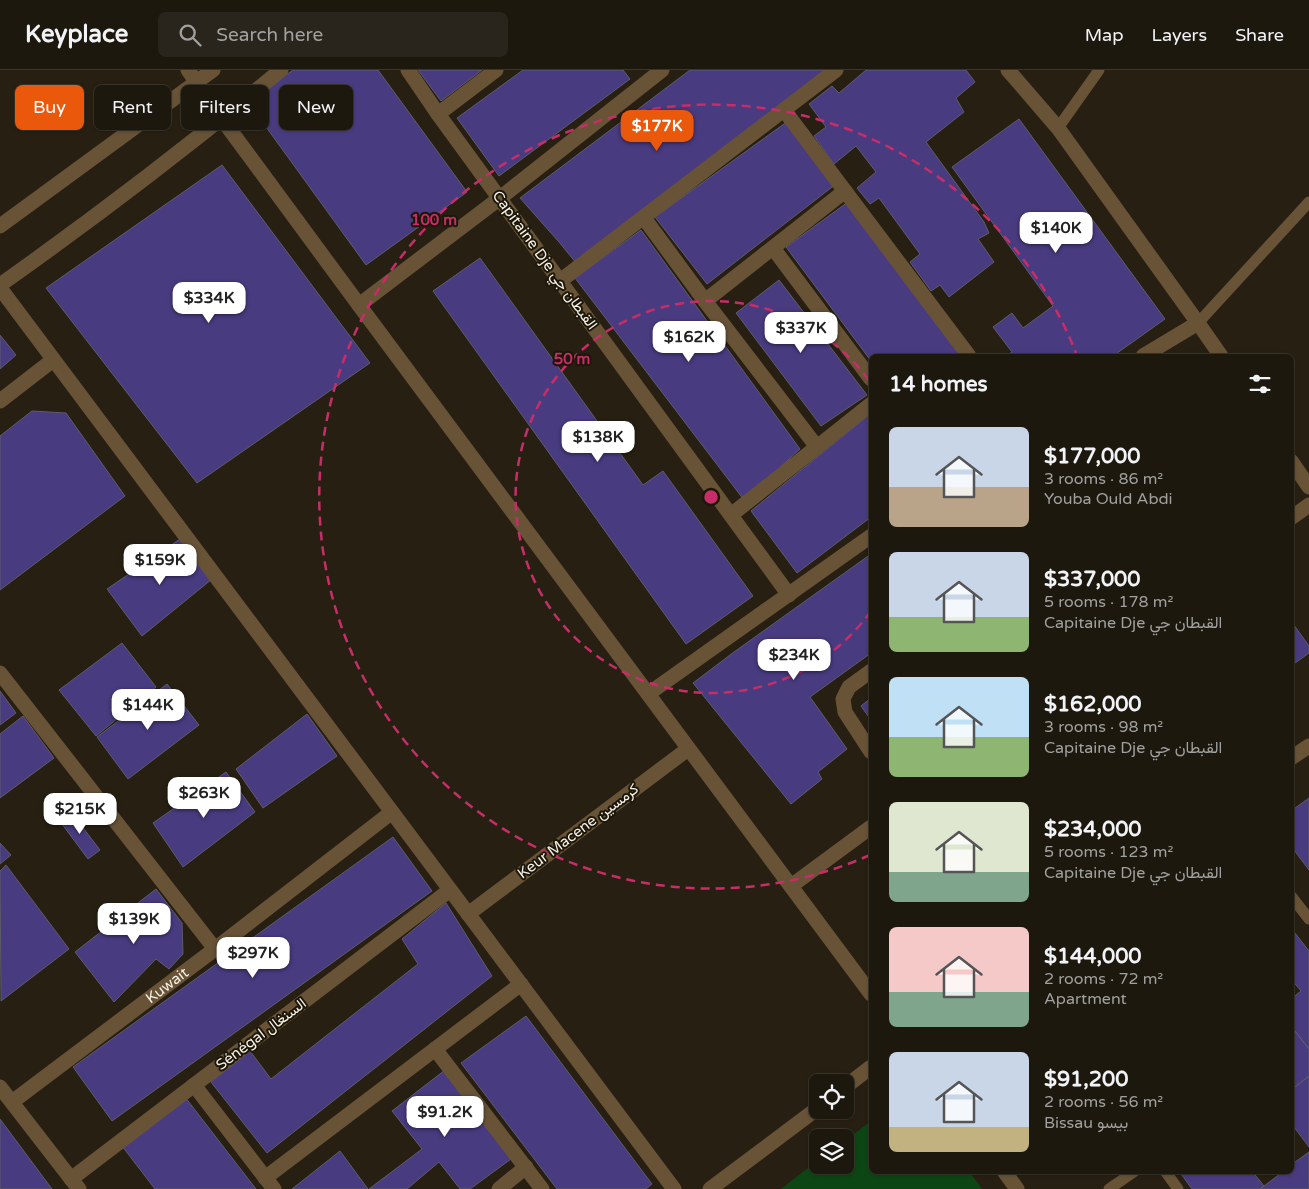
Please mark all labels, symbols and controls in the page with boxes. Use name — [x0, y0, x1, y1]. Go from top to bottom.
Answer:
search box — [158, 12, 508, 57]
text: Keyplace — [25, 20, 128, 49]
icon: search — [176, 21, 204, 49]
text: Search here — [216, 24, 323, 46]
text: Map — [1085, 24, 1124, 46]
text: Layers — [1152, 24, 1207, 46]
text: Share — [1235, 24, 1284, 46]
chip: Buy — [15, 85, 84, 130]
chip: Rent — [94, 85, 171, 130]
chip: Filters — [181, 85, 269, 130]
chip: New — [279, 85, 353, 130]
pin: $177K — [622, 109, 692, 152]
text: $177K — [632, 116, 682, 136]
street label: Capitaine Dje القبطان جي — [485, 187, 601, 335]
text: 100 m — [411, 211, 457, 229]
pin: $140K — [1021, 212, 1091, 254]
text: $140K — [1031, 218, 1081, 238]
pin: $334K — [174, 282, 244, 324]
text: $334K — [184, 288, 234, 308]
pin: $337K — [766, 312, 836, 354]
text: $337K — [776, 318, 826, 338]
pin: $162K — [654, 320, 724, 363]
text: $162K — [664, 327, 714, 347]
text: 50 m — [554, 350, 590, 368]
icon: filters — [1246, 370, 1274, 398]
text: 14 homes — [889, 372, 988, 397]
pin: $138K — [563, 420, 633, 463]
text: $138K — [573, 427, 623, 447]
text: $177,000 — [1044, 444, 1140, 469]
icon: home — [929, 447, 989, 507]
text: 3 rooms · 86 m² — [1044, 469, 1163, 489]
centre of rings — [702, 488, 720, 506]
text: Youba Ould Abdi — [1044, 489, 1173, 509]
pin: $159K — [125, 544, 195, 586]
text: $159K — [135, 550, 185, 570]
text: $337,000 — [1044, 567, 1140, 592]
icon: home — [929, 572, 989, 632]
text: 5 rooms · 178 m² — [1044, 592, 1173, 612]
text: Capitaine Dje القبطان جي — [1044, 613, 1222, 633]
pin: $234K — [759, 638, 829, 681]
text: $234K — [769, 645, 819, 665]
pin: $144K — [113, 688, 183, 731]
text: $162,000 — [1044, 692, 1142, 717]
text: $144K — [123, 695, 173, 715]
icon: home — [929, 697, 989, 757]
text: 3 rooms · 98 m² — [1044, 717, 1163, 737]
text: Capitaine Dje القبطان جي — [1044, 738, 1222, 758]
pin: $263K — [169, 776, 239, 819]
street label: Keur Macene كرمسين — [514, 779, 643, 883]
text: $263K — [179, 783, 229, 803]
pin: $215K — [45, 792, 115, 835]
text: $215K — [55, 799, 105, 819]
text: $234,000 — [1044, 817, 1142, 842]
icon: home — [929, 822, 989, 882]
text: 5 rooms · 123 m² — [1044, 842, 1173, 862]
text: Capitaine Dje القبطان جي — [1044, 863, 1222, 883]
pin: $139K — [99, 902, 169, 945]
text: $139K — [109, 909, 159, 929]
pin: $297K — [218, 936, 288, 979]
text: $297K — [228, 943, 278, 963]
text: $144,000 — [1044, 944, 1142, 969]
icon: home — [929, 947, 989, 1007]
street label: Kuwait — [142, 963, 192, 1007]
text: 2 rooms · 72 m² — [1044, 969, 1163, 989]
text: Apartment — [1044, 989, 1127, 1009]
street label: Sénégal السنغال — [212, 994, 310, 1074]
text: $91,200 — [1044, 1067, 1128, 1092]
icon: home — [929, 1072, 989, 1132]
map controls — [809, 1074, 854, 1174]
button: locate — [809, 1074, 854, 1119]
text: 2 rooms · 56 m² — [1044, 1092, 1163, 1112]
pin: $91.2K — [404, 1096, 486, 1138]
text: $91.2K — [418, 1102, 472, 1122]
text: Bissau بيسو — [1044, 1113, 1128, 1133]
button: layers — [809, 1129, 854, 1174]

